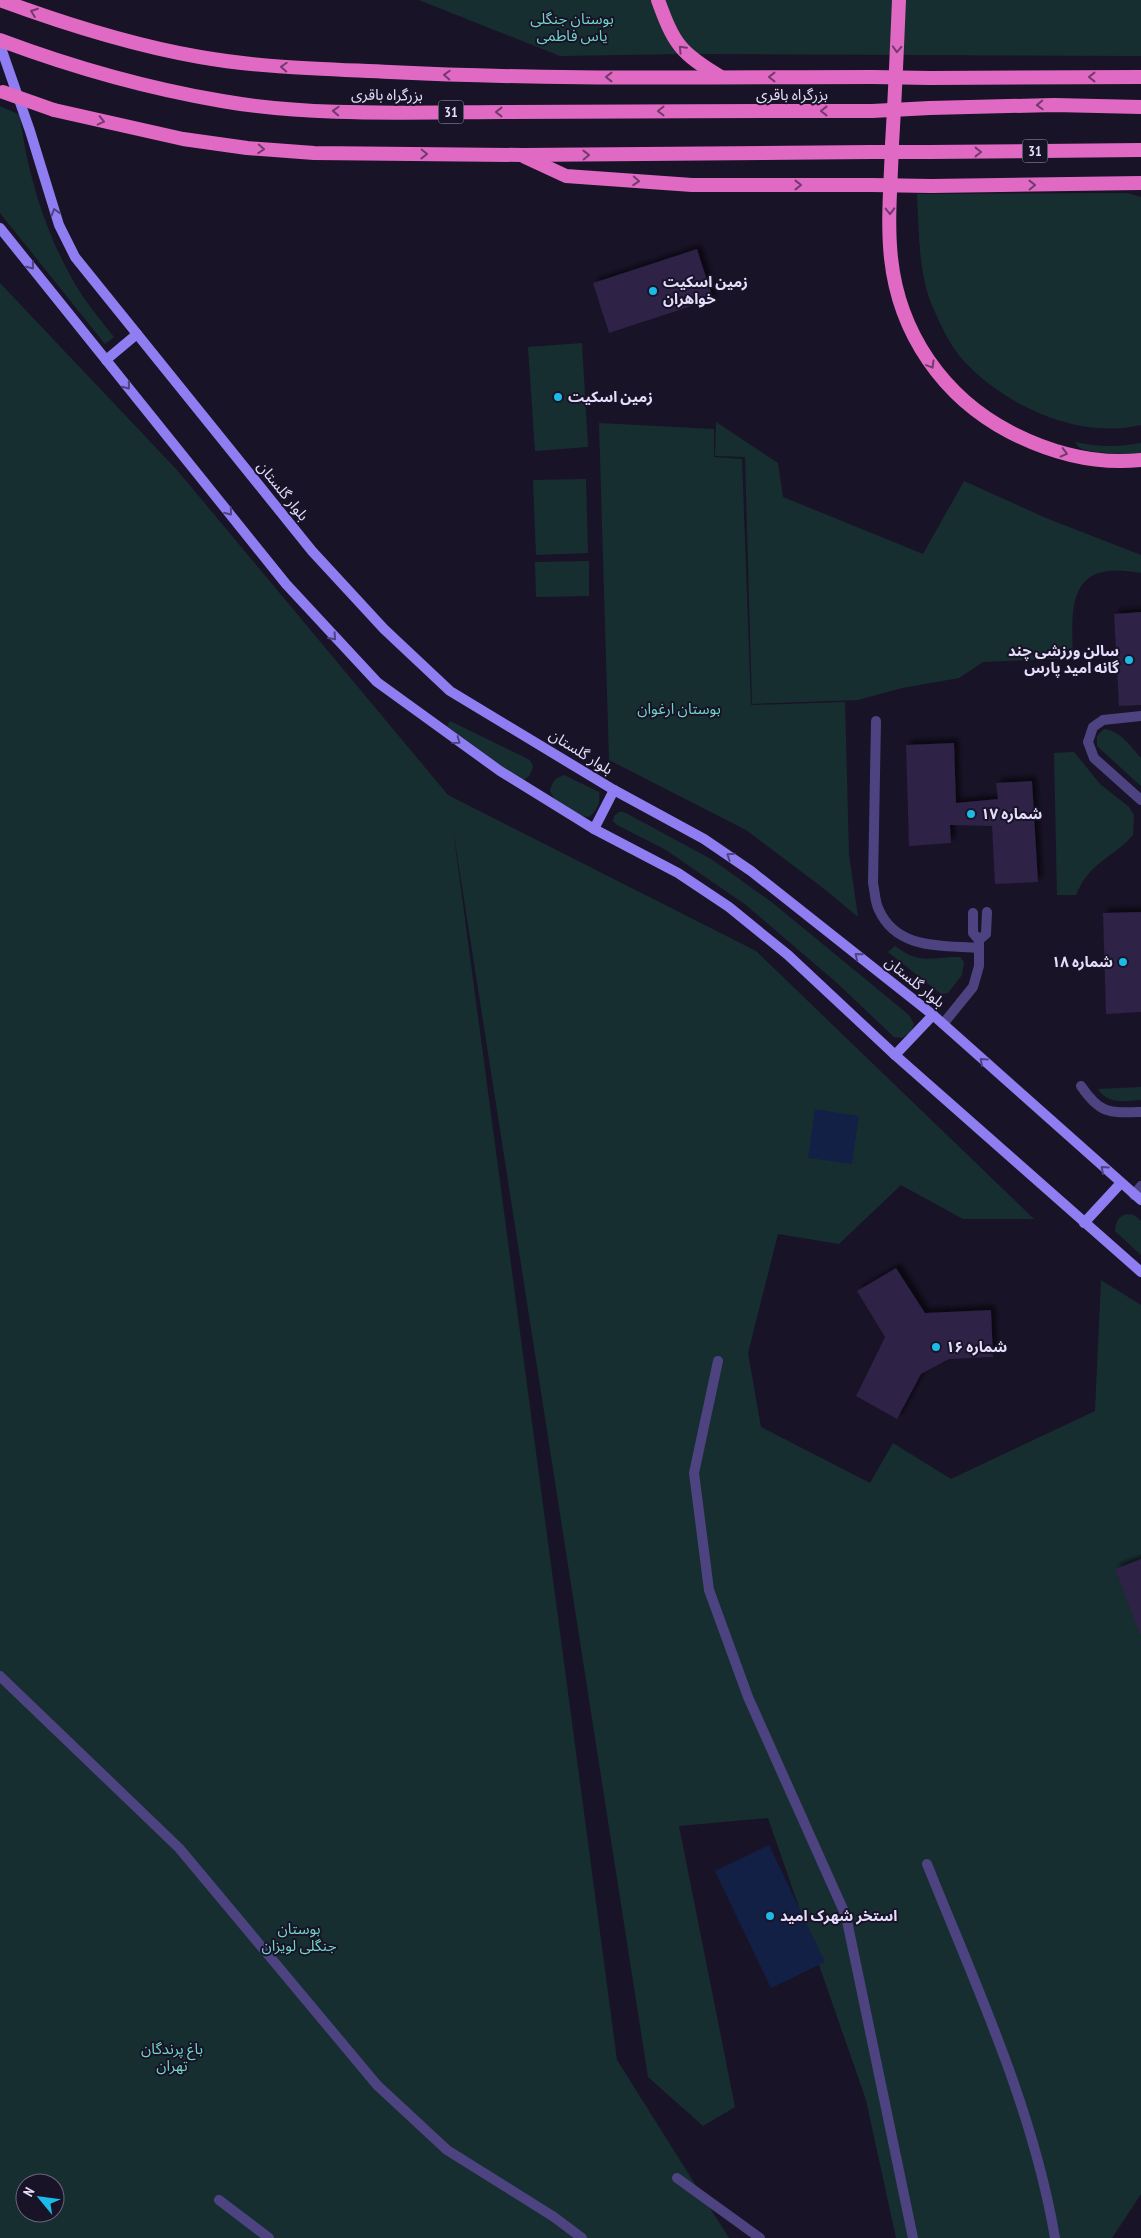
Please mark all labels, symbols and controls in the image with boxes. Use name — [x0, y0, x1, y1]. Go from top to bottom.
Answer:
one-way arrow — [31, 8, 39, 18]
park label: بوستان جنگلی یاس فاطمی — [530, 9, 614, 45]
one-way arrow — [892, 45, 902, 53]
one-way arrow — [679, 46, 688, 55]
one-way arrow — [280, 61, 288, 72]
one-way arrow — [442, 69, 450, 80]
one-way arrow — [605, 71, 613, 82]
one-way arrow — [1088, 71, 1096, 82]
one-way arrow — [767, 72, 775, 82]
street label: بزرگراه باقری — [351, 84, 423, 105]
street label: بزرگراه باقری — [756, 85, 828, 104]
road number: 31 — [438, 100, 464, 124]
one-way arrow — [1036, 100, 1044, 111]
one-way arrow — [332, 106, 340, 116]
one-way arrow — [657, 106, 664, 116]
one-way arrow — [819, 106, 827, 116]
one-way arrow — [494, 107, 502, 117]
one-way arrow — [97, 116, 105, 126]
road number: 31 — [1022, 140, 1048, 162]
one-way arrow — [258, 144, 266, 155]
one-way arrow — [974, 147, 982, 157]
one-way arrow — [420, 149, 428, 159]
one-way arrow — [582, 150, 590, 160]
one-way arrow — [632, 176, 640, 187]
one-way arrow — [795, 180, 803, 190]
one-way arrow — [1029, 180, 1037, 190]
one-way arrow — [885, 208, 895, 215]
one-way arrow — [51, 209, 61, 217]
one-way arrow — [25, 260, 33, 269]
place label: زمین اسکیت خواهران — [663, 272, 748, 308]
marker: زمین اسکیت خواهران — [647, 285, 659, 297]
one-way arrow — [924, 360, 934, 369]
one-way arrow — [122, 380, 130, 389]
place label: زمین اسکیت — [568, 387, 653, 406]
marker: زمین اسکیت — [552, 391, 564, 403]
one-way arrow — [1059, 448, 1067, 458]
street label: بلوار گلستان — [253, 457, 313, 524]
one-way arrow — [223, 507, 232, 516]
one-way arrow — [328, 631, 337, 640]
place label: سالن ورزشی چند گانه امید پارس — [1008, 641, 1119, 678]
marker: سالن ورزشی چند گانه امید پارس — [1123, 654, 1135, 666]
park label: بوستان ارغوان — [637, 699, 721, 718]
street label: بلوار گلستان — [546, 725, 617, 779]
one-way arrow — [452, 735, 461, 744]
place label: شماره ۱۷ — [981, 804, 1042, 823]
marker: شماره ۱۷ — [965, 808, 977, 820]
one-way arrow — [726, 853, 736, 862]
street label: بلوار گلستان — [882, 952, 949, 1012]
place label: شماره ۱۸ — [1052, 952, 1113, 971]
one-way arrow — [855, 953, 864, 962]
marker: شماره ۱۸ — [1117, 956, 1129, 968]
one-way arrow — [979, 1057, 988, 1066]
one-way arrow — [1100, 1166, 1109, 1175]
place label: شماره ۱۶ — [946, 1337, 1007, 1356]
marker: شماره ۱۶ — [930, 1341, 942, 1353]
place label: استخر شهرک امید — [780, 1906, 897, 1925]
marker: استخر شهرک امید — [764, 1910, 776, 1922]
park label: بوستان جنگلی لویزان — [261, 1919, 337, 1955]
park label: باغ پرندگان تهران — [141, 2039, 203, 2075]
north arrow — [15, 2173, 65, 2223]
text: N — [19, 2184, 38, 2199]

